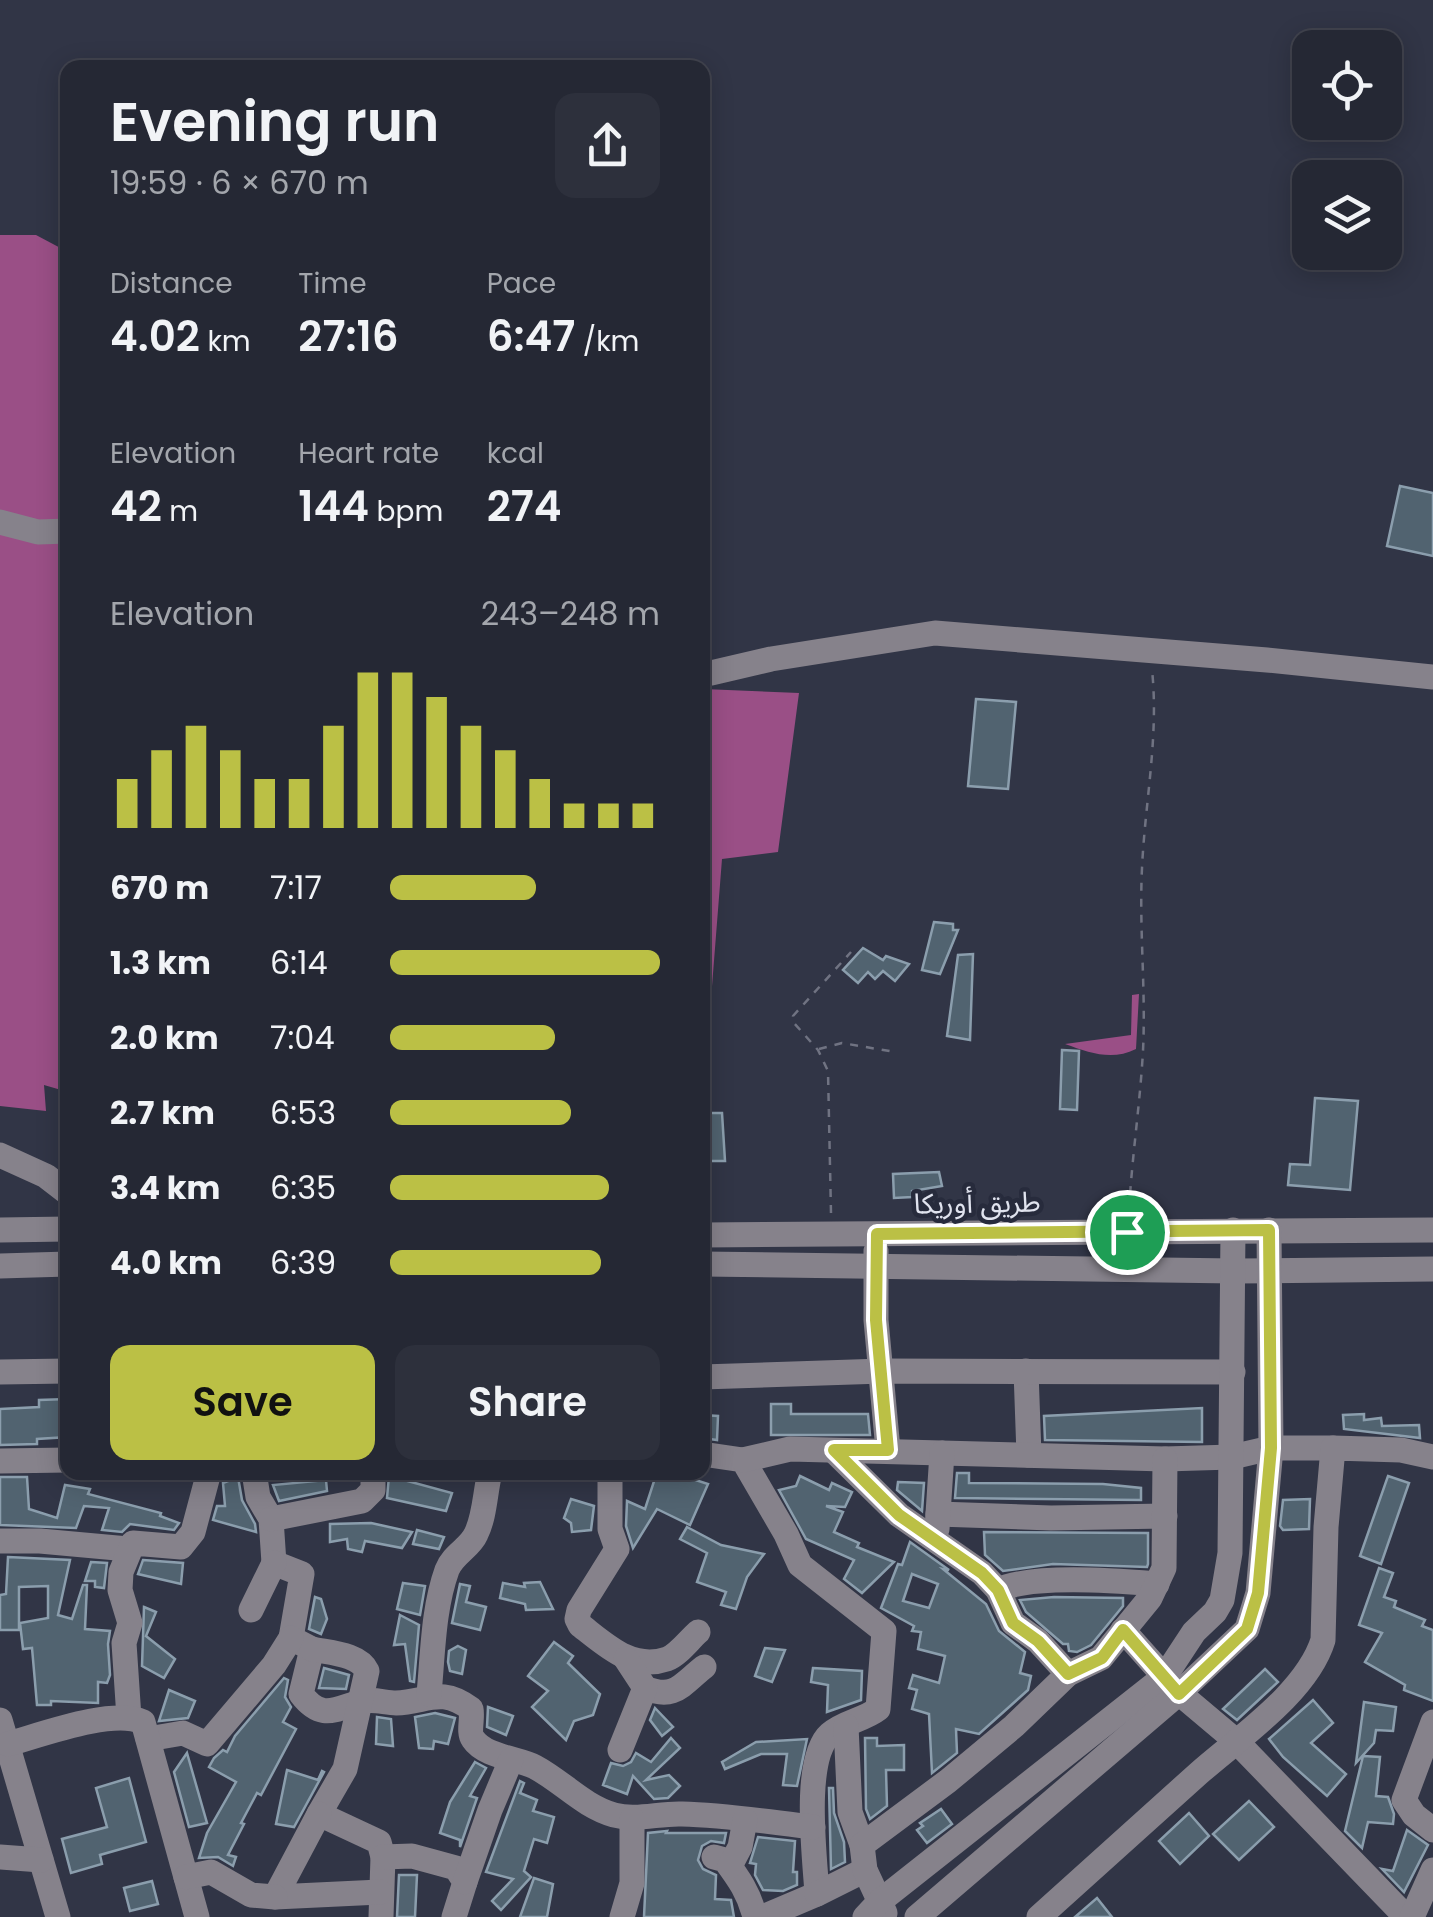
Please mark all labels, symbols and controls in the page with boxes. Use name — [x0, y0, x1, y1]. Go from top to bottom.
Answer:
map controls — [1292, 30, 1402, 270]
button: locate — [1292, 30, 1402, 140]
text: Evening run — [110, 83, 439, 160]
button: share — [555, 93, 660, 198]
text: 19:59 · 6 × 670 m — [110, 160, 369, 205]
button: layers — [1292, 160, 1402, 270]
text: Distance — [110, 264, 233, 303]
text: Time — [298, 264, 367, 303]
text: Pace — [487, 264, 556, 303]
text: 4.02 — [110, 307, 200, 366]
text: 27:16 — [298, 307, 399, 366]
text: 6:47 — [487, 307, 575, 366]
text: km — [200, 322, 251, 361]
text: /km — [575, 322, 639, 361]
text: Elevation — [110, 434, 236, 473]
text: Heart rate — [298, 434, 439, 473]
text: kcal — [487, 434, 544, 473]
text: 42 — [110, 477, 162, 536]
text: 144 — [298, 477, 369, 536]
text: 274 — [487, 477, 562, 536]
text: m — [162, 492, 198, 531]
text: bpm — [369, 492, 443, 531]
text: Elevation — [110, 591, 254, 636]
text: 243–248 m — [481, 591, 660, 636]
text: 670 m — [110, 865, 209, 910]
text: 7:17 — [270, 865, 322, 910]
text: 1.3 km — [110, 940, 211, 985]
text: 6:14 — [270, 940, 328, 985]
text: 2.0 km — [110, 1015, 219, 1060]
text: 7:04 — [270, 1015, 335, 1060]
text: 2.7 km — [110, 1090, 215, 1135]
text: 6:53 — [270, 1090, 336, 1135]
text: 3.4 km — [110, 1165, 221, 1210]
text: 6:35 — [270, 1165, 336, 1210]
street label: طريق أوريكا — [913, 1182, 1041, 1224]
pin — [1085, 1190, 1170, 1275]
icon: arrive — [1100, 1205, 1155, 1260]
text: 4.0 km — [110, 1240, 222, 1285]
text: 6:39 — [270, 1240, 336, 1285]
button: Save — [110, 1345, 375, 1460]
button: Share — [395, 1345, 660, 1460]

